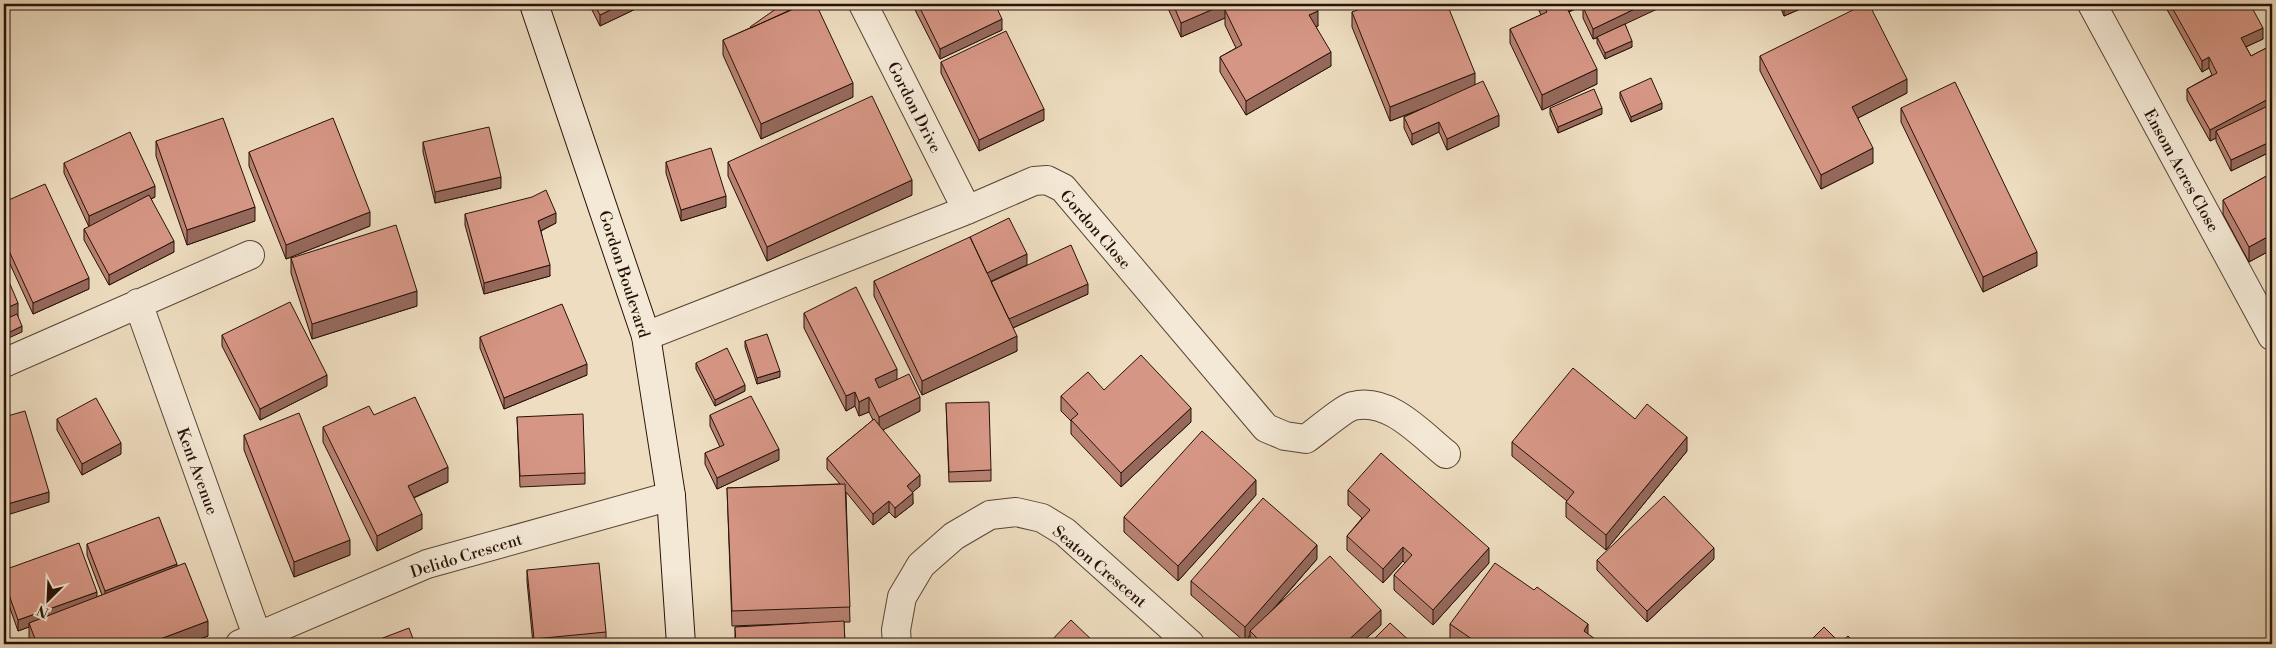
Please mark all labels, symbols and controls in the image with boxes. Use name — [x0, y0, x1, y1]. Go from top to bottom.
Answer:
street label: Gordon Drive — [883, 59, 946, 156]
street label: Ensom Acres Close — [2139, 106, 2223, 235]
street label: Gordon Close — [1055, 186, 1135, 273]
street label: Gordon Boulevard — [594, 208, 654, 340]
street label: Kent Avenue — [172, 425, 222, 517]
street label: Seaton Crescent — [1048, 522, 1151, 612]
street label: Delido Crescent — [408, 529, 525, 582]
north arrow — [22, 576, 72, 626]
text: N — [34, 600, 52, 621]

